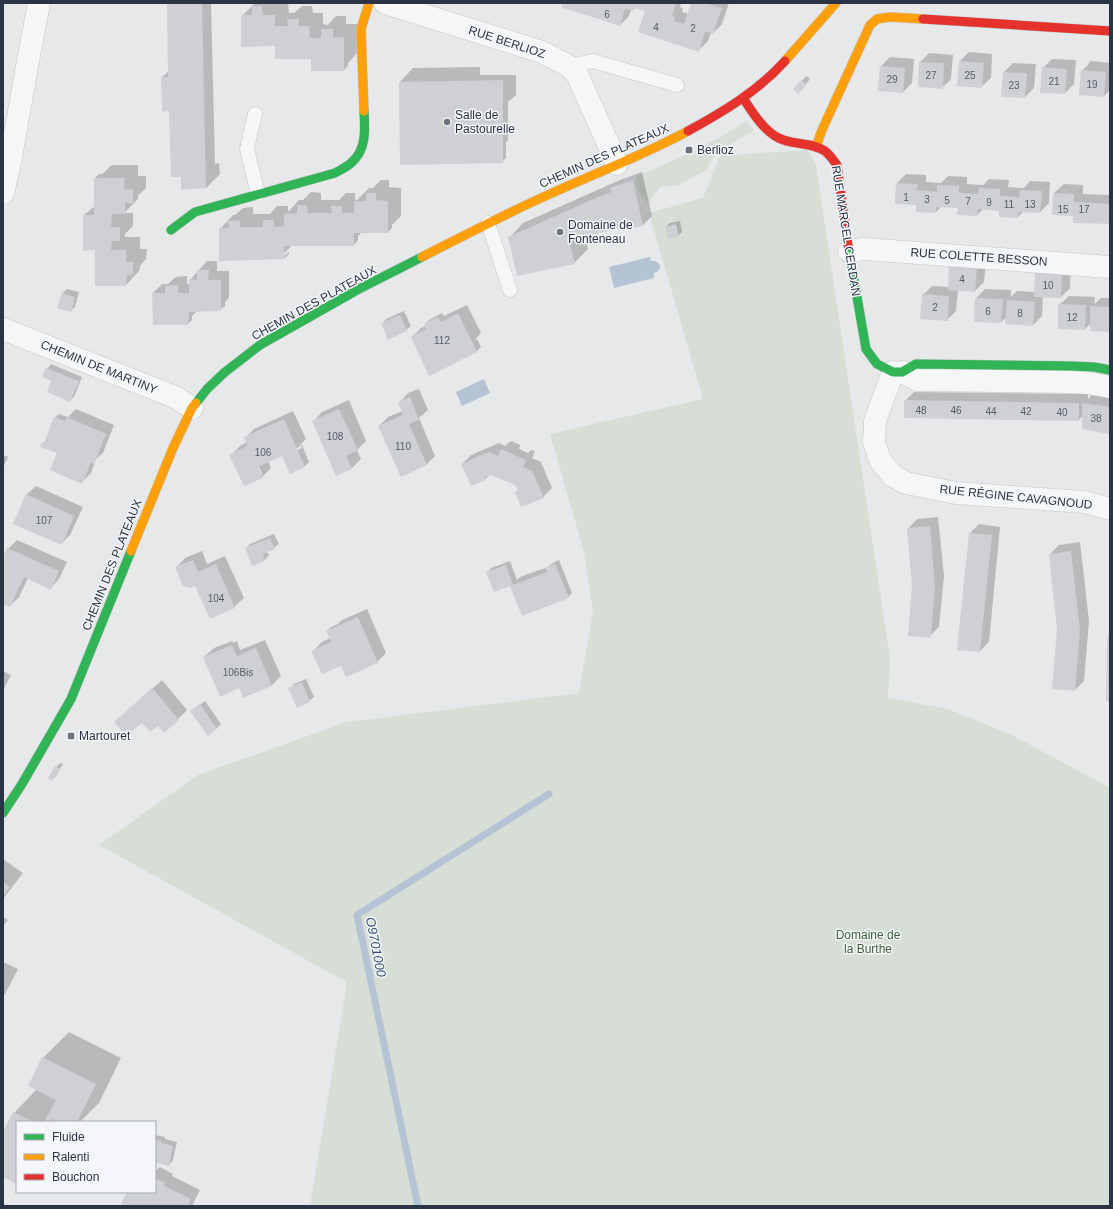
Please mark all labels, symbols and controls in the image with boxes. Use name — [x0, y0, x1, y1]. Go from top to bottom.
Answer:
house number: 6 — [604, 9, 610, 20]
house number: 4 — [653, 22, 659, 33]
street label: RUE BERLIOZ — [467, 23, 547, 61]
house number: 2 — [690, 23, 696, 34]
house number: 27 — [925, 70, 937, 81]
house number: 25 — [964, 70, 976, 81]
house number: 29 — [886, 74, 898, 85]
house number: 21 — [1048, 76, 1060, 87]
house number: 19 — [1086, 79, 1098, 90]
house number: 23 — [1008, 80, 1020, 91]
place label: Salle de Pastourelle — [455, 108, 515, 136]
marker: Salle de Pastourelle — [442, 117, 452, 127]
street label: CHEMIN DES PLATEAUX — [537, 121, 671, 191]
place label: Berlioz — [697, 143, 734, 157]
marker: Berlioz — [684, 145, 694, 155]
street label: RUE MARCEL CERDAN — [829, 165, 863, 297]
house number: 1 — [903, 192, 909, 203]
house number: 3 — [924, 194, 930, 205]
house number: 5 — [944, 195, 950, 206]
house number: 7 — [965, 196, 971, 207]
house number: 9 — [986, 197, 992, 208]
house number: 11 — [1004, 199, 1015, 210]
house number: 13 — [1024, 199, 1036, 210]
house number: 15 — [1057, 204, 1069, 215]
house number: 17 — [1078, 204, 1090, 215]
place label: Domaine de Fonteneau — [568, 218, 633, 246]
marker: Domaine de Fonteneau — [555, 227, 565, 237]
street label: RUE COLETTE BESSON — [910, 245, 1048, 269]
street label: CHEMIN DES PLATEAUX — [249, 263, 379, 343]
house number: 4 — [959, 274, 965, 285]
house number: 10 — [1042, 280, 1054, 291]
house number: 2 — [932, 302, 938, 313]
house number: 6 — [985, 306, 991, 317]
house number: 8 — [1017, 308, 1023, 319]
house number: 12 — [1066, 312, 1078, 323]
house number: 112 — [434, 335, 450, 346]
street label: CHEMIN DE MARTINY — [39, 337, 159, 397]
house number: 48 — [915, 405, 927, 416]
house number: 46 — [950, 405, 962, 416]
house number: 44 — [985, 406, 997, 417]
house number: 42 — [1020, 406, 1032, 417]
house number: 40 — [1056, 407, 1068, 418]
house number: 38 — [1090, 413, 1102, 424]
house number: 108 — [327, 431, 344, 442]
house number: 110 — [395, 441, 411, 452]
house number: 106 — [255, 447, 272, 458]
street label: RUE RÉGINE CAVAGNOUD — [939, 481, 1094, 512]
street label: CHEMIN DES PLATEAUX — [79, 497, 145, 633]
house number: 107 — [36, 515, 53, 526]
house number: 104 — [208, 593, 225, 604]
house number: 106Bis — [223, 667, 253, 678]
place label: Martouret — [79, 729, 131, 743]
marker: Martouret — [66, 731, 76, 741]
water label: O9701000 — [363, 916, 389, 979]
park label: Domaine de la Burthe — [836, 928, 901, 956]
legend — [16, 1121, 156, 1193]
text: Fluide — [52, 1130, 85, 1144]
text: Ralenti — [52, 1150, 89, 1164]
text: Bouchon — [52, 1170, 99, 1184]

